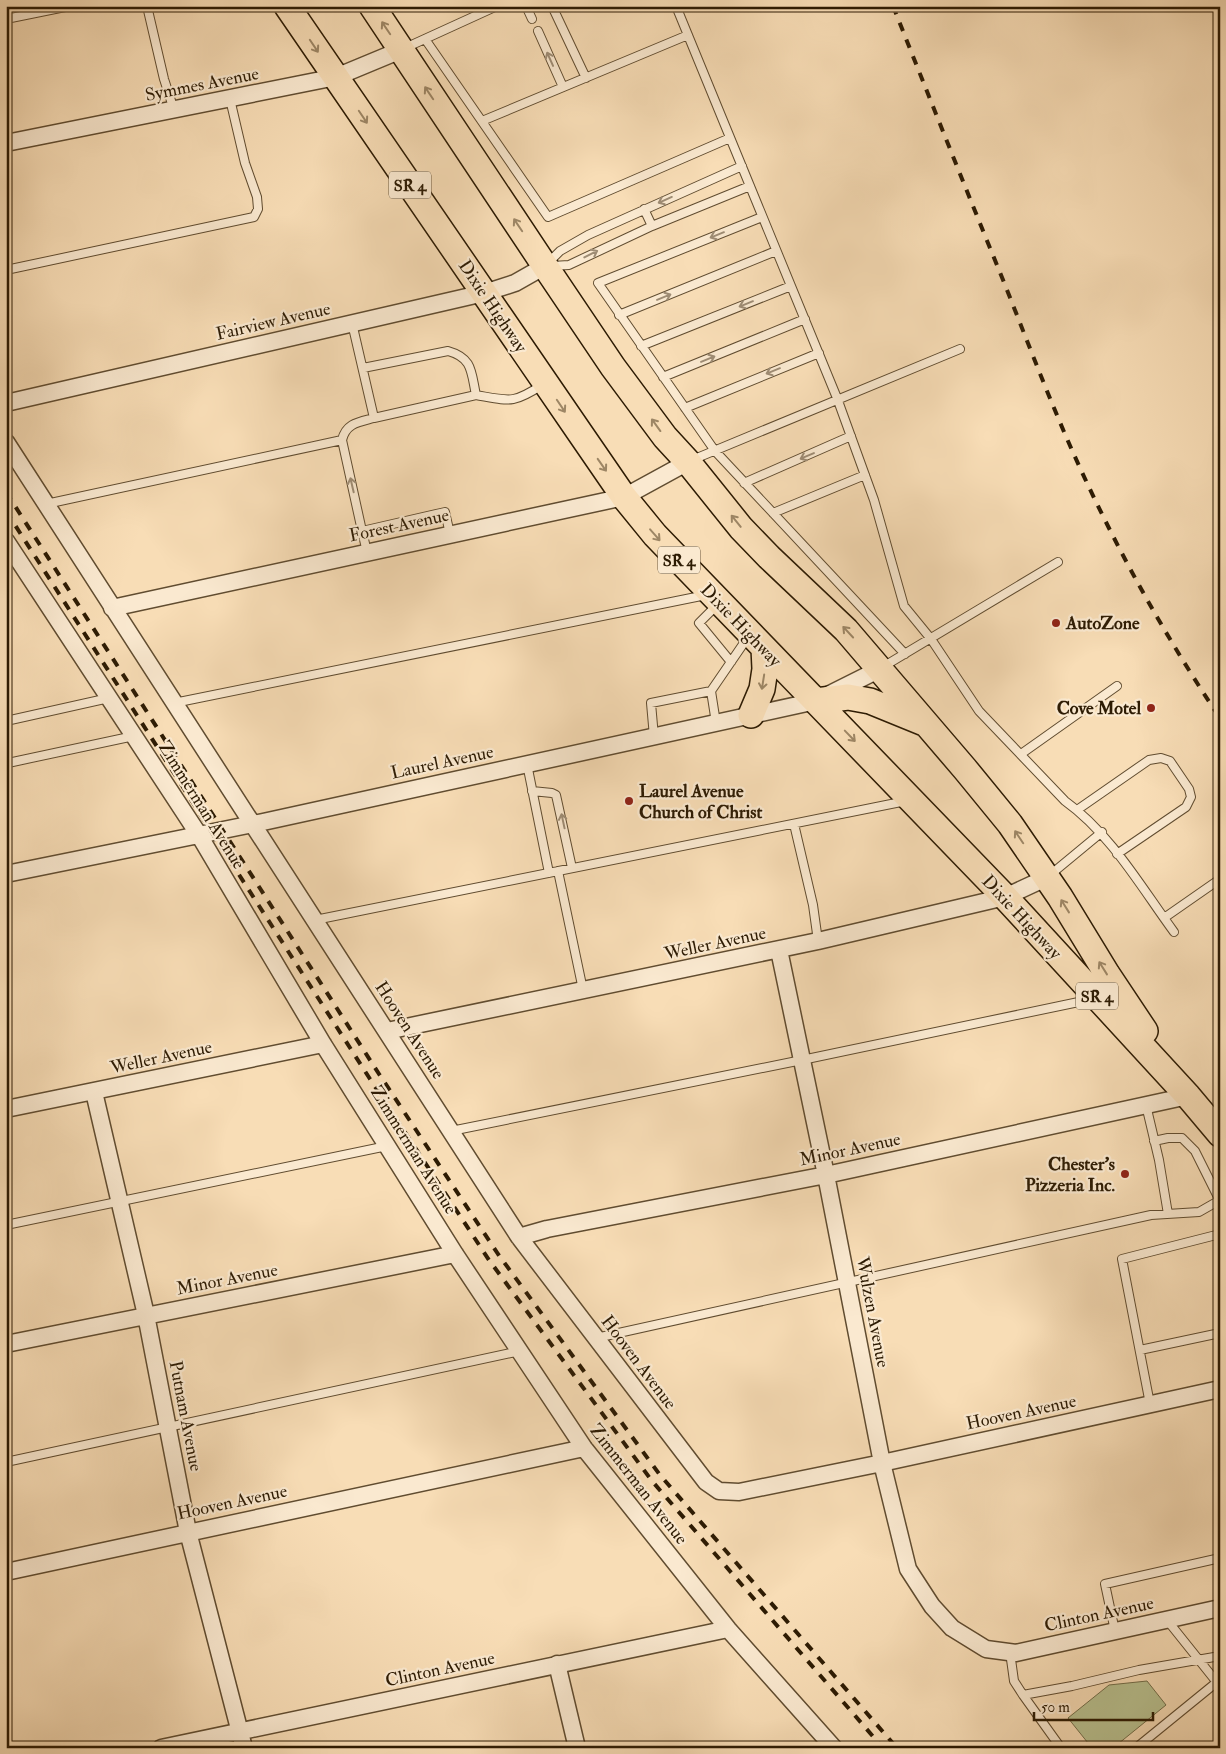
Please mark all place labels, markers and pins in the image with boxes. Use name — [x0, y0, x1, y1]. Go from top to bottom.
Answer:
place label: AutoZone — [1065, 612, 1140, 635]
marker: AutoZone — [1050, 617, 1062, 629]
place label: Cove Motel — [1057, 697, 1141, 720]
marker: Cove Motel — [1145, 702, 1157, 714]
place label: Laurel Avenue Church of Christ — [639, 780, 763, 824]
marker: Laurel Avenue Church of Christ — [623, 795, 635, 807]
place label: Chester's Pizzeria Inc. — [1025, 1153, 1116, 1197]
marker: Chester's Pizzeria Inc. — [1119, 1168, 1131, 1180]

